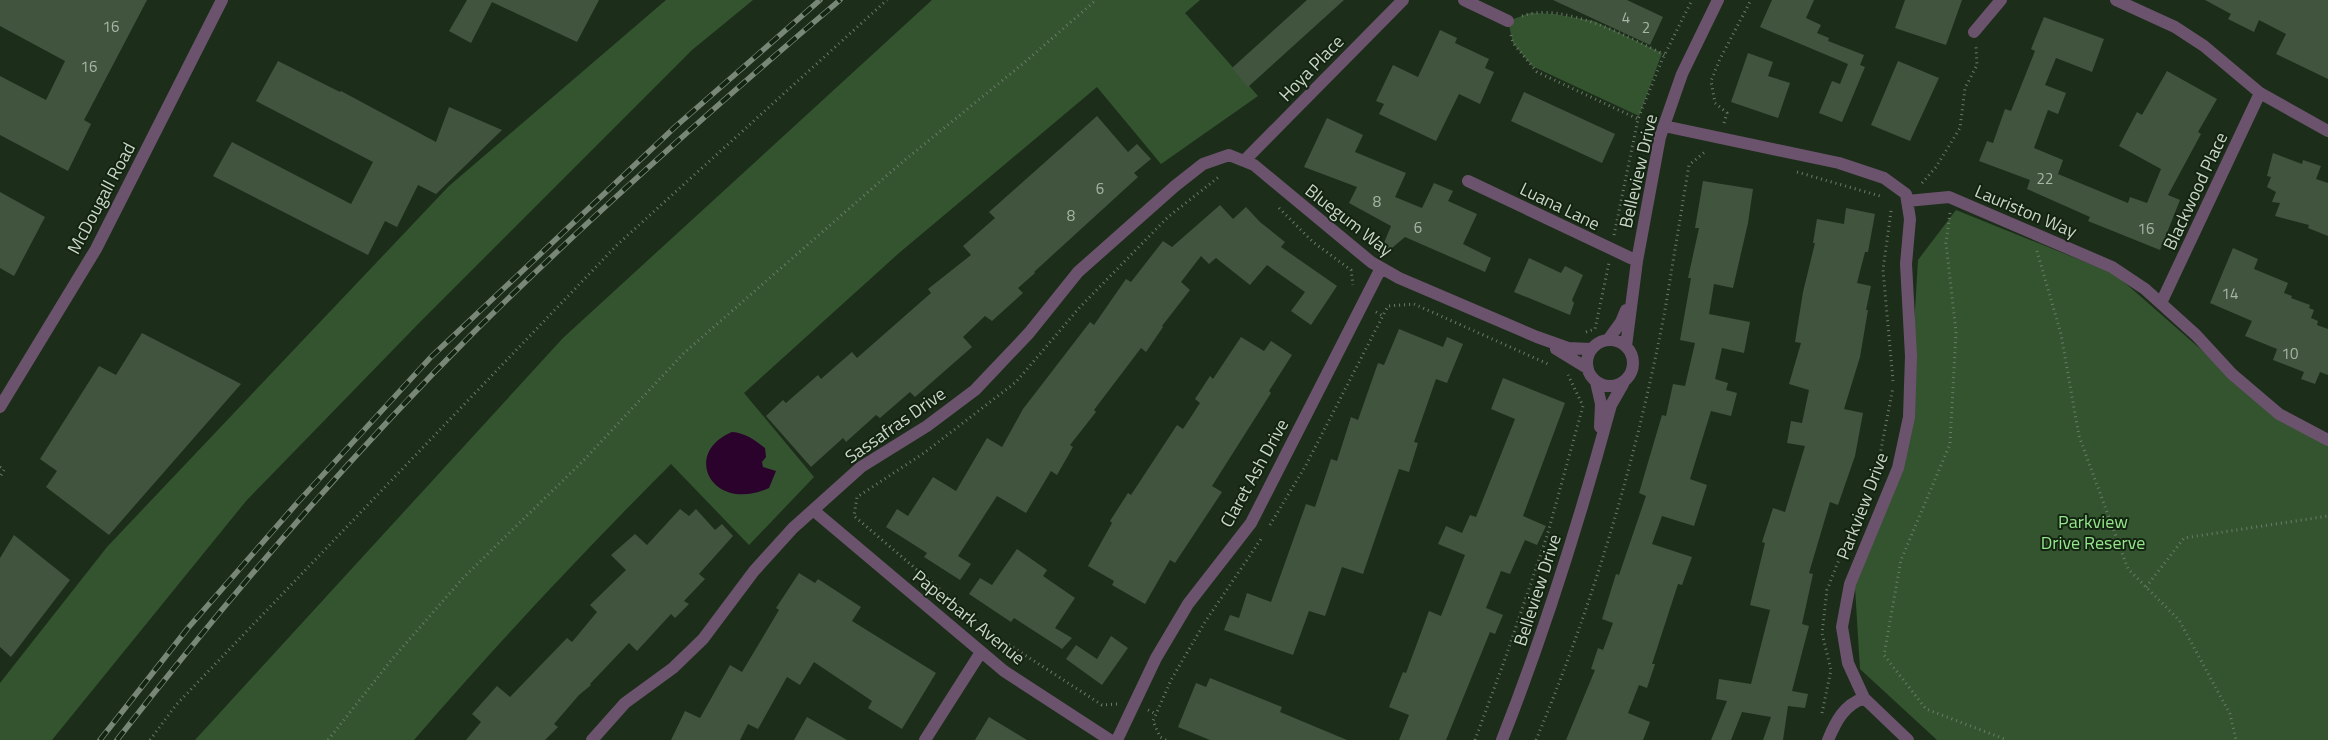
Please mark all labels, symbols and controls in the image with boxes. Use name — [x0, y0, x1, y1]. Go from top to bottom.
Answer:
house number: 4 — [1622, 6, 1630, 29]
house number: 16 — [103, 15, 119, 38]
house number: 2 — [1642, 16, 1650, 39]
street label: Hoya Place — [1272, 29, 1350, 107]
house number: 16 — [81, 55, 97, 78]
street label: Belleview Drive — [1612, 111, 1664, 231]
street label: Blackwood Place — [2156, 128, 2234, 254]
street label: McDougall Road — [60, 137, 142, 259]
house number: 22 — [2037, 167, 2053, 190]
street label: Luana Lane — [1515, 175, 1605, 237]
house number: 6 — [1096, 177, 1104, 200]
street label: Bluegum Way — [1299, 177, 1399, 263]
street label: Lauriston Way — [1971, 177, 2081, 245]
house number: 8 — [1373, 190, 1381, 213]
house number: 8 — [1067, 204, 1075, 227]
house number: 6 — [1414, 216, 1422, 239]
house number: 16 — [2138, 217, 2154, 240]
house number: 14 — [2222, 282, 2238, 305]
house number: 10 — [2282, 342, 2298, 365]
street label: Sassafras Drive — [839, 380, 951, 470]
street label: Claret Ash Drive — [1213, 414, 1295, 532]
street label: Parkview Drive — [1829, 448, 1895, 564]
park label: Parkview Drive Reserve — [2041, 508, 2145, 556]
street label: Belleview Drive — [1506, 531, 1568, 649]
street label: Paperbark Avenue — [907, 563, 1031, 671]

